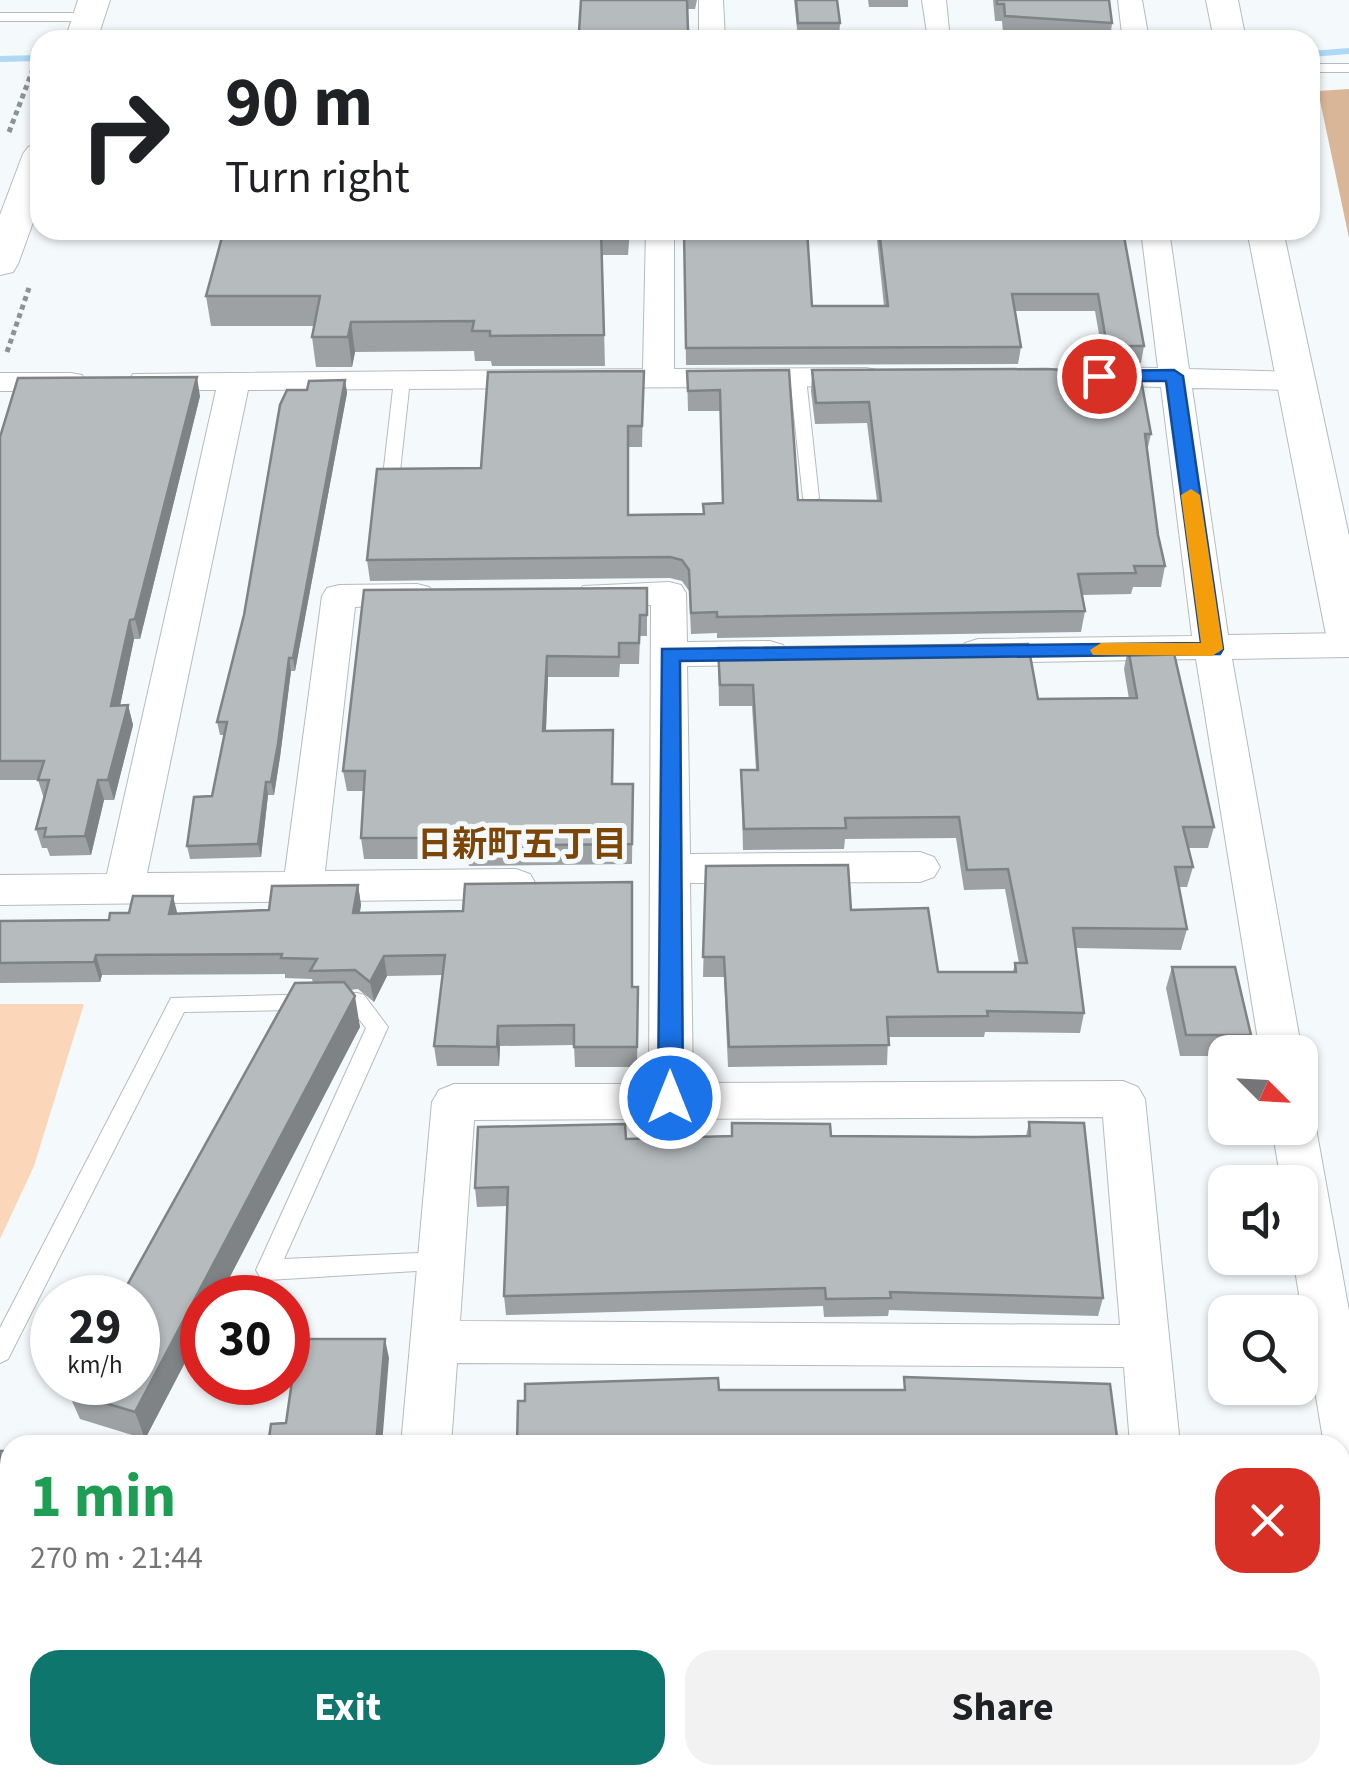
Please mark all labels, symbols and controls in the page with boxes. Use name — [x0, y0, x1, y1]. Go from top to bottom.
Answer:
text: 90 m — [225, 53, 373, 153]
icon: right — [60, 70, 190, 200]
text: Turn right — [225, 146, 410, 210]
pin — [1057, 334, 1142, 419]
icon: arrive — [1072, 349, 1127, 404]
district label: 日新町五丁目 — [417, 820, 627, 870]
north arrow — [1208, 1035, 1318, 1145]
map controls — [1208, 1035, 1318, 1405]
position arrow — [618, 1046, 722, 1150]
button: sound — [1208, 1165, 1318, 1275]
speed limit sign: 30 — [180, 1275, 310, 1405]
text: 29 — [69, 1292, 121, 1363]
button: search — [1208, 1295, 1318, 1405]
text: km/h — [67, 1347, 123, 1383]
text: 1 min — [30, 1455, 176, 1540]
button: close — [1215, 1468, 1320, 1573]
text: 270 m · 21:44 — [30, 1535, 203, 1581]
button: Exit — [30, 1650, 665, 1765]
button: Share — [685, 1650, 1320, 1765]

